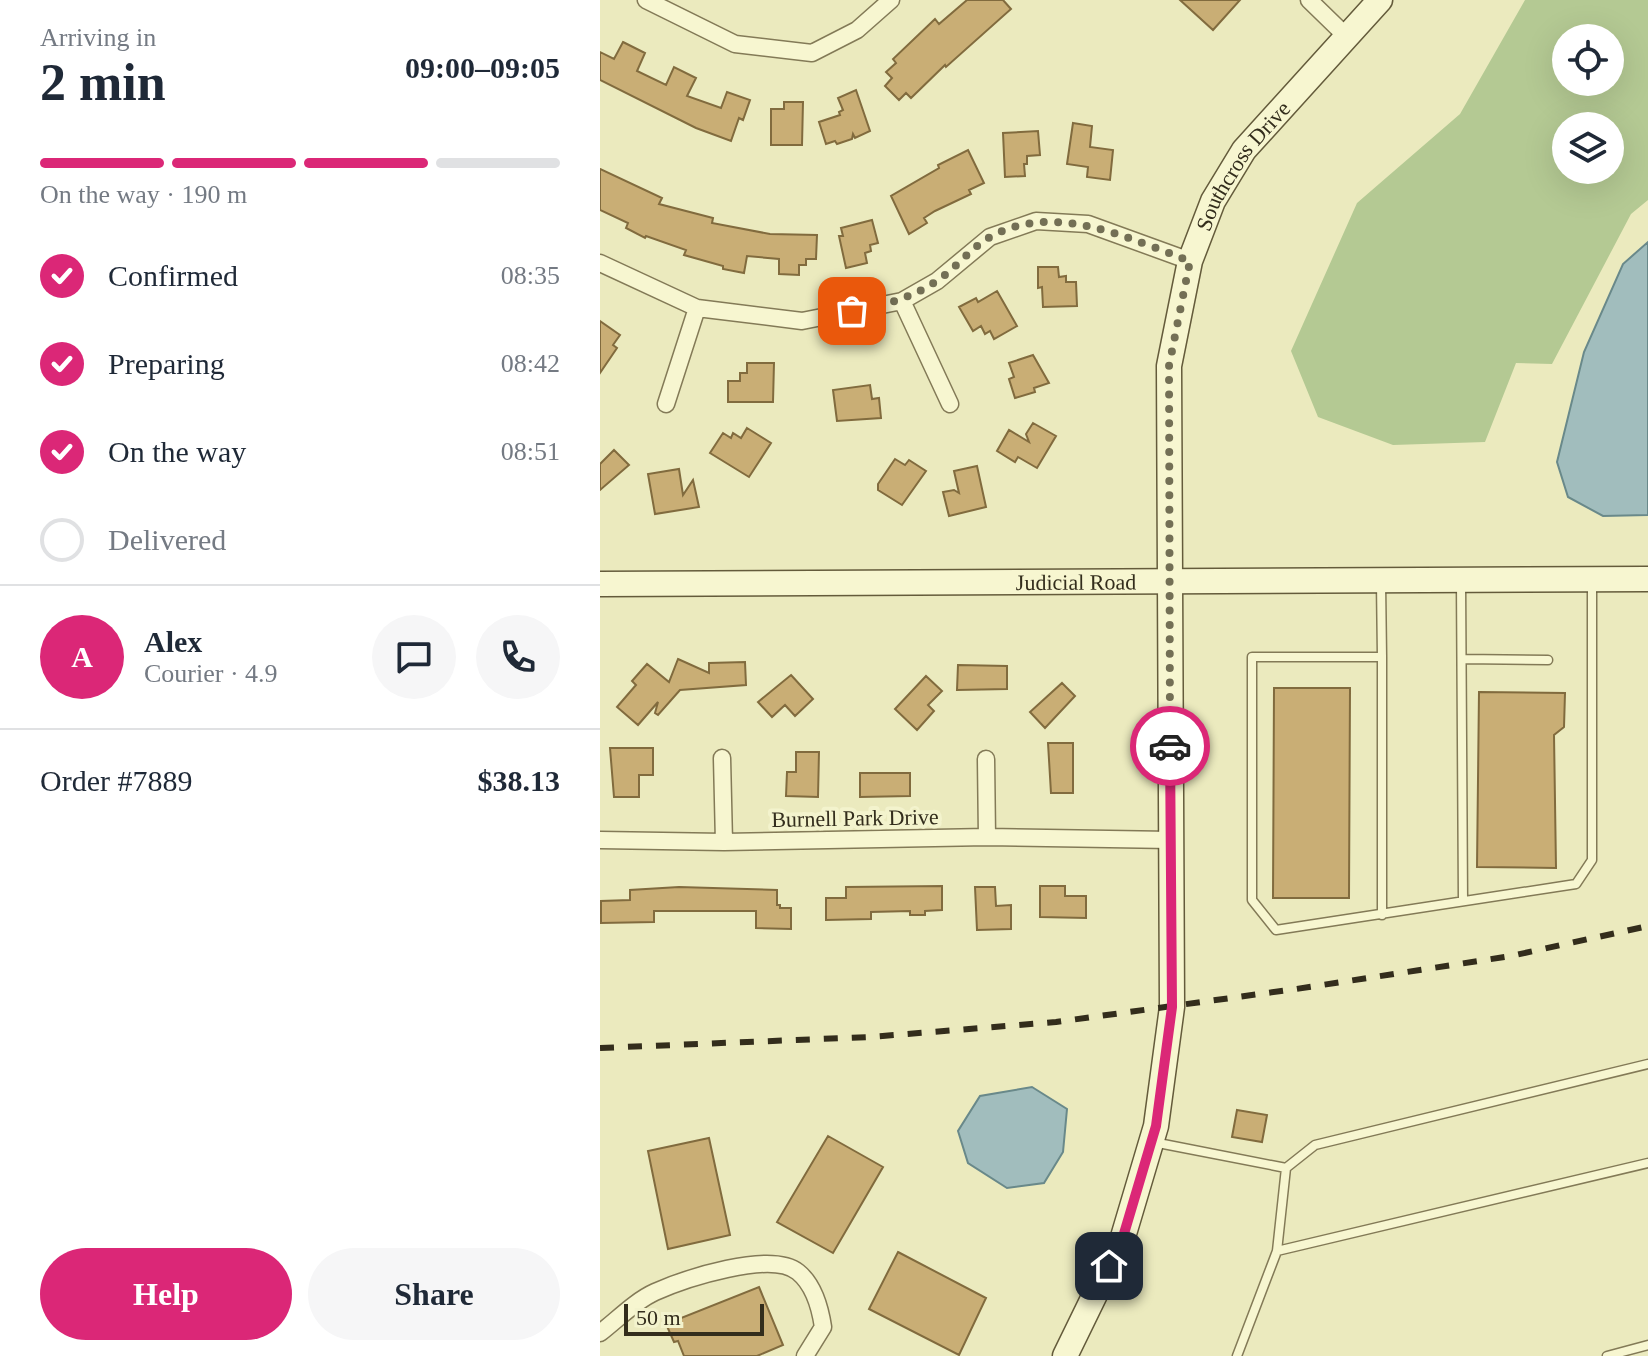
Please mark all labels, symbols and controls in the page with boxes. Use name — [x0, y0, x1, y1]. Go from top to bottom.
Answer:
text: Arriving in — [40, 23, 156, 52]
map controls — [1552, 24, 1624, 184]
button: locate — [1552, 24, 1624, 96]
text: 09:00–09:05 — [405, 51, 560, 84]
text: 2 min — [40, 54, 166, 111]
street label: Southcross Drive — [1190, 96, 1295, 234]
button: layers — [1552, 112, 1624, 184]
text: On the way · 190 m — [40, 180, 247, 209]
icon: check — [40, 254, 84, 298]
text: Confirmed — [108, 259, 238, 292]
text: 08:35 — [501, 261, 560, 290]
pin — [818, 277, 886, 345]
icon: bag — [830, 289, 874, 333]
icon: check — [40, 342, 84, 386]
text: Preparing — [108, 347, 225, 380]
text: 08:42 — [501, 349, 560, 378]
icon: check — [40, 430, 84, 474]
text: On the way — [108, 435, 246, 468]
text: 08:51 — [501, 437, 560, 466]
text: Delivered — [108, 523, 226, 556]
street label: Judicial Road — [1016, 569, 1136, 595]
button: chat — [372, 615, 456, 699]
button: phone — [476, 615, 560, 699]
text: Alex — [144, 625, 202, 658]
text: A — [71, 640, 93, 673]
text: Courier · 4.9 — [144, 659, 278, 688]
courier — [1130, 706, 1210, 786]
icon: car — [1148, 724, 1192, 768]
text: Order #7889 — [40, 764, 192, 797]
text: $38.13 — [478, 764, 560, 797]
street label: Burnell Park Drive — [771, 804, 939, 832]
pin — [1075, 1232, 1143, 1300]
icon: home — [1087, 1244, 1131, 1288]
button: Help — [40, 1248, 292, 1340]
button: Share — [308, 1248, 560, 1340]
scale bar — [624, 1300, 764, 1336]
text: 50 m — [636, 1305, 681, 1330]

